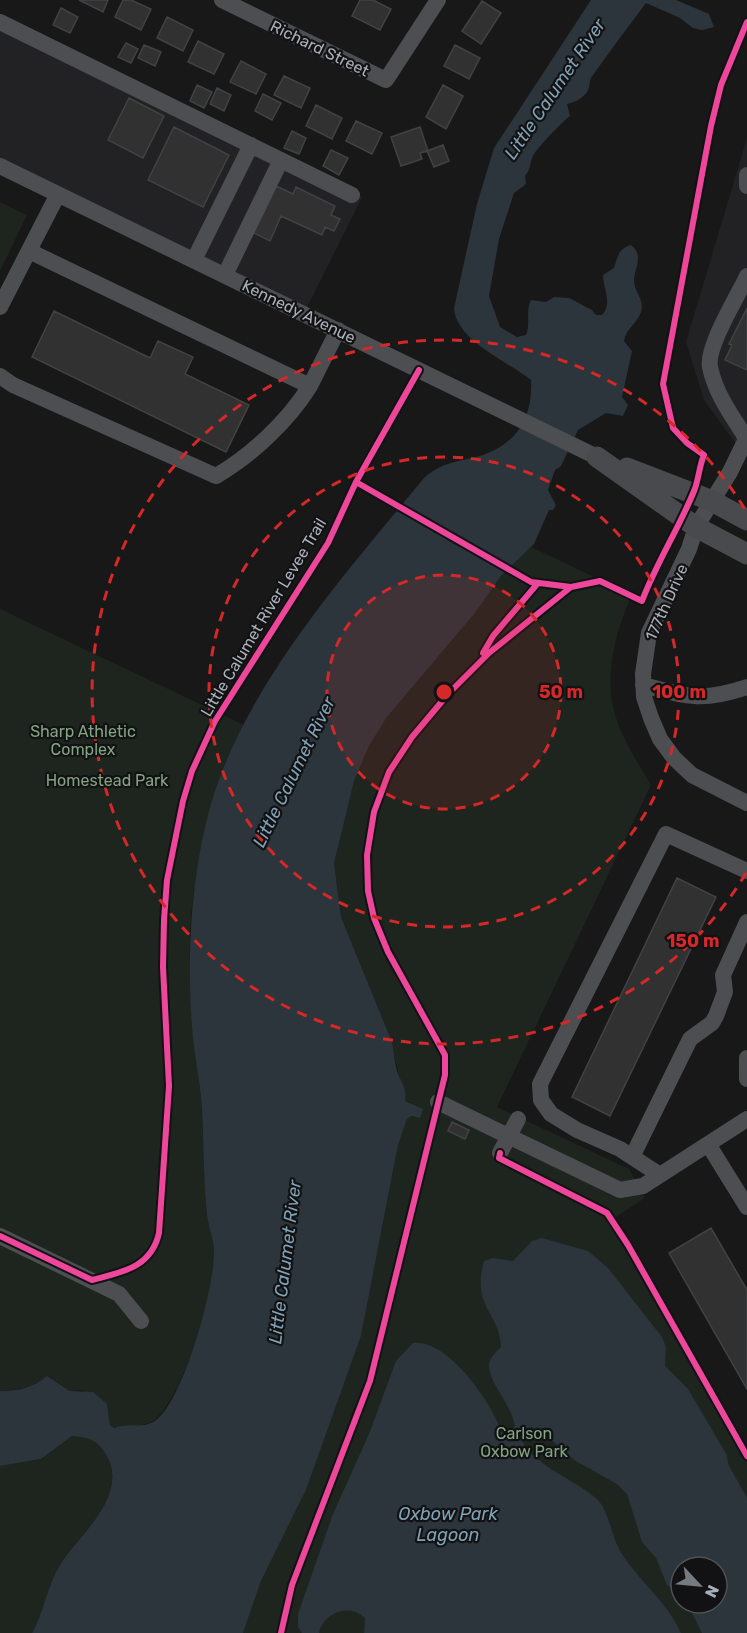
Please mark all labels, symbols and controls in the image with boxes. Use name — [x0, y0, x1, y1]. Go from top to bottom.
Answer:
water label: Little Calumet River — [500, 14, 611, 164]
street label: Richard Street — [267, 16, 372, 81]
street label: Kennedy Avenue — [239, 276, 359, 347]
street label: Little Calumet River Levee Trail — [197, 515, 330, 720]
street label: 177th Drive — [641, 561, 692, 643]
text: 50 m — [539, 681, 583, 703]
text: 100 m — [652, 681, 706, 703]
centre of rings — [434, 682, 454, 702]
water label: Little Calumet River — [248, 692, 341, 851]
park label: Sharp Athletic Complex — [30, 722, 136, 759]
park label: Homestead Park — [46, 771, 169, 790]
text: 150 m — [666, 930, 720, 952]
water label: Little Calumet River — [264, 1178, 306, 1345]
park label: Carlson Oxbow Park — [480, 1424, 569, 1461]
water label: Oxbow Park Lagoon — [398, 1503, 498, 1546]
north arrow — [669, 1555, 729, 1615]
text: N — [701, 1582, 723, 1601]

